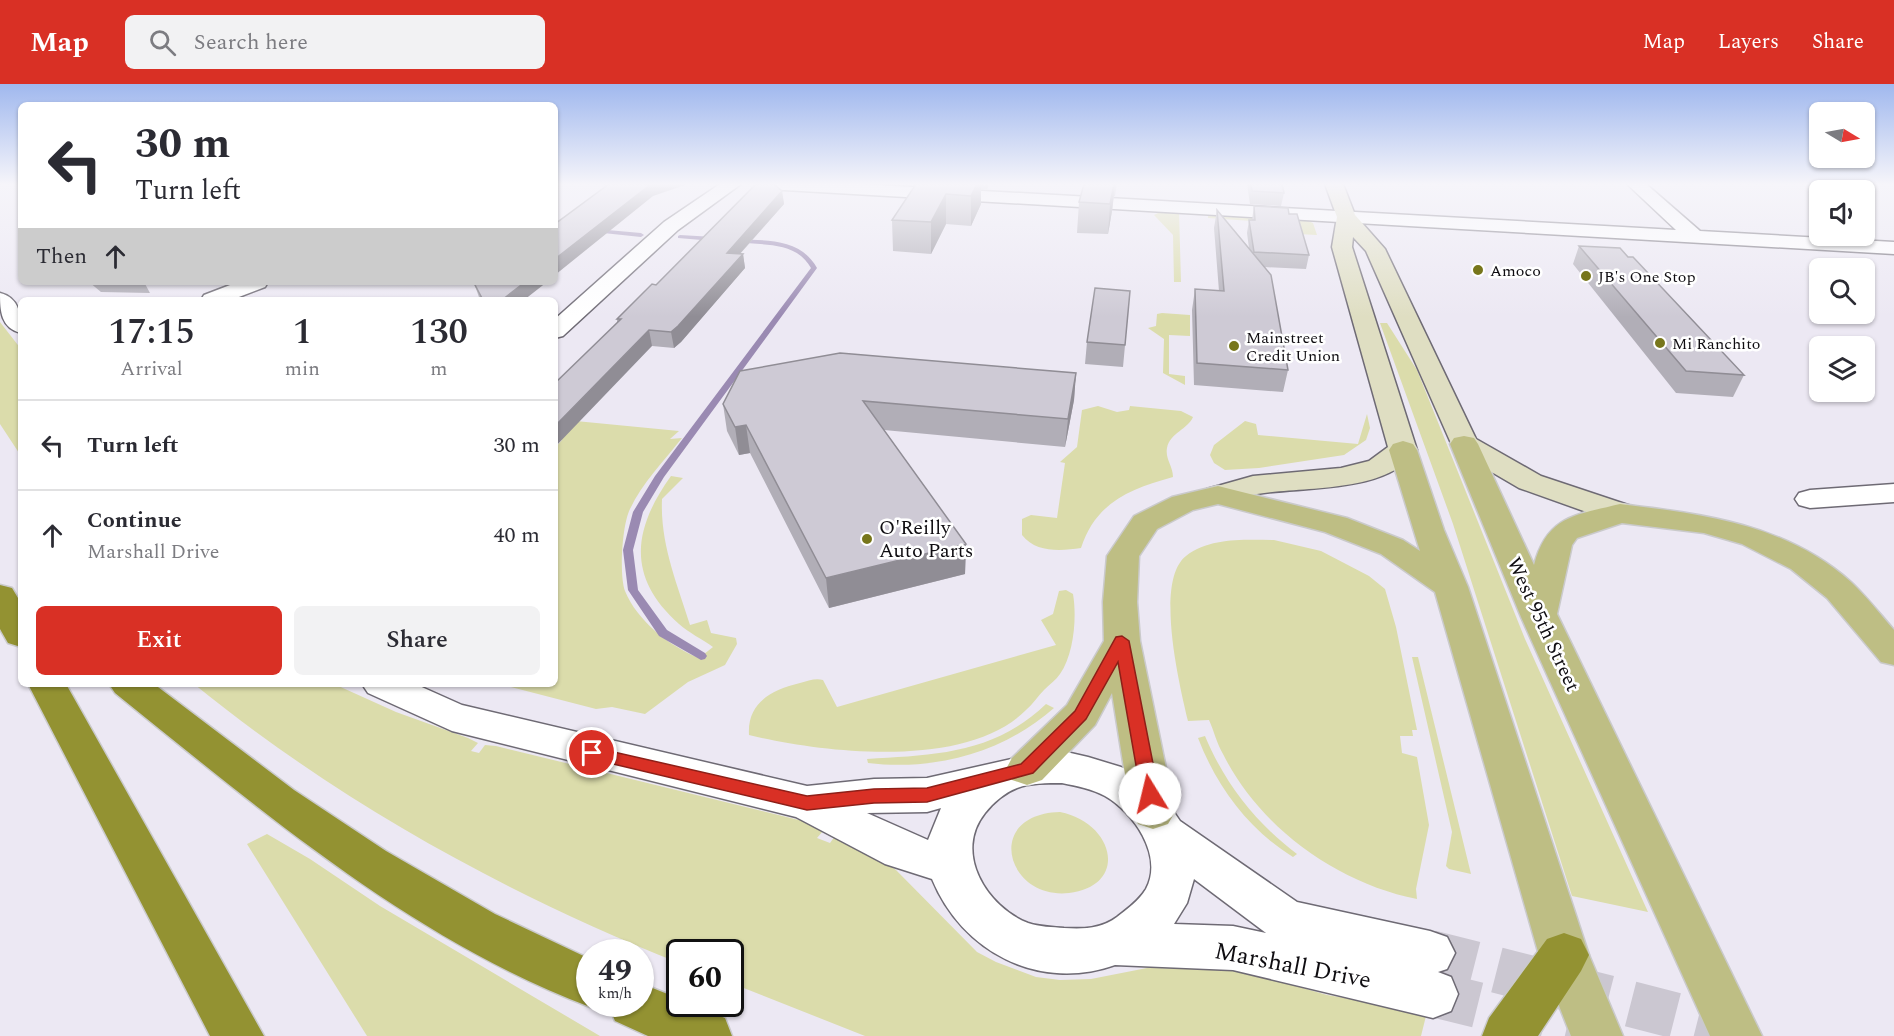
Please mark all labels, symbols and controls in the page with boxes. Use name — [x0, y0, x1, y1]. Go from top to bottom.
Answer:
search box — [125, 15, 545, 69]
text: Map — [30, 21, 89, 64]
icon: search — [146, 26, 179, 59]
text: Search here — [194, 26, 308, 59]
text: Map — [1643, 26, 1685, 58]
text: Layers — [1718, 26, 1779, 58]
text: Share — [1812, 26, 1864, 58]
north arrow — [1809, 102, 1875, 168]
map controls — [1809, 102, 1875, 402]
text: 30 m — [135, 113, 230, 176]
icon: left — [36, 126, 114, 204]
text: Turn left — [135, 170, 241, 212]
button: sound — [1809, 180, 1875, 246]
text: Then — [36, 240, 87, 273]
icon: ahead — [99, 240, 132, 273]
button: search — [1809, 258, 1875, 324]
place label: Amoco — [1490, 259, 1541, 283]
marker: Amoco — [1471, 263, 1485, 277]
place label: JB's One Stop — [1598, 265, 1696, 289]
marker: JB's One Stop — [1579, 269, 1593, 283]
text: 17:15 — [108, 305, 195, 360]
text: 1 — [293, 305, 312, 360]
text: 130 — [410, 305, 468, 360]
place label: Mainstreet Credit Union — [1246, 326, 1340, 368]
place label: Mi Ranchito — [1672, 332, 1760, 356]
marker: Mi Ranchito — [1653, 336, 1667, 350]
button: layers — [1809, 336, 1875, 402]
marker: Mainstreet Credit Union — [1227, 339, 1241, 353]
text: Arrival — [120, 354, 183, 384]
text: min — [285, 354, 320, 384]
text: m — [430, 354, 448, 384]
icon: left — [36, 429, 69, 462]
text: Turn left — [87, 429, 179, 462]
text: 30 m — [494, 429, 540, 462]
text: Continue — [87, 504, 182, 537]
place label: O'Reilly Auto Parts — [879, 513, 974, 566]
icon: ahead — [36, 519, 69, 552]
text: 40 m — [494, 519, 540, 552]
marker: O'Reilly Auto Parts — [860, 532, 874, 546]
text: Marshall Drive — [87, 537, 220, 567]
street label: West 95th Street — [1499, 552, 1587, 697]
button: Exit — [36, 606, 282, 675]
button: Share — [294, 606, 540, 675]
pin — [566, 727, 617, 778]
icon: arrive — [575, 736, 608, 769]
position arrow — [1118, 762, 1182, 826]
street label: Marshall Drive — [1211, 933, 1374, 999]
speed limit sign: 60 — [666, 939, 744, 1017]
text: 49 — [598, 948, 632, 994]
text: km/h — [598, 982, 632, 1005]

